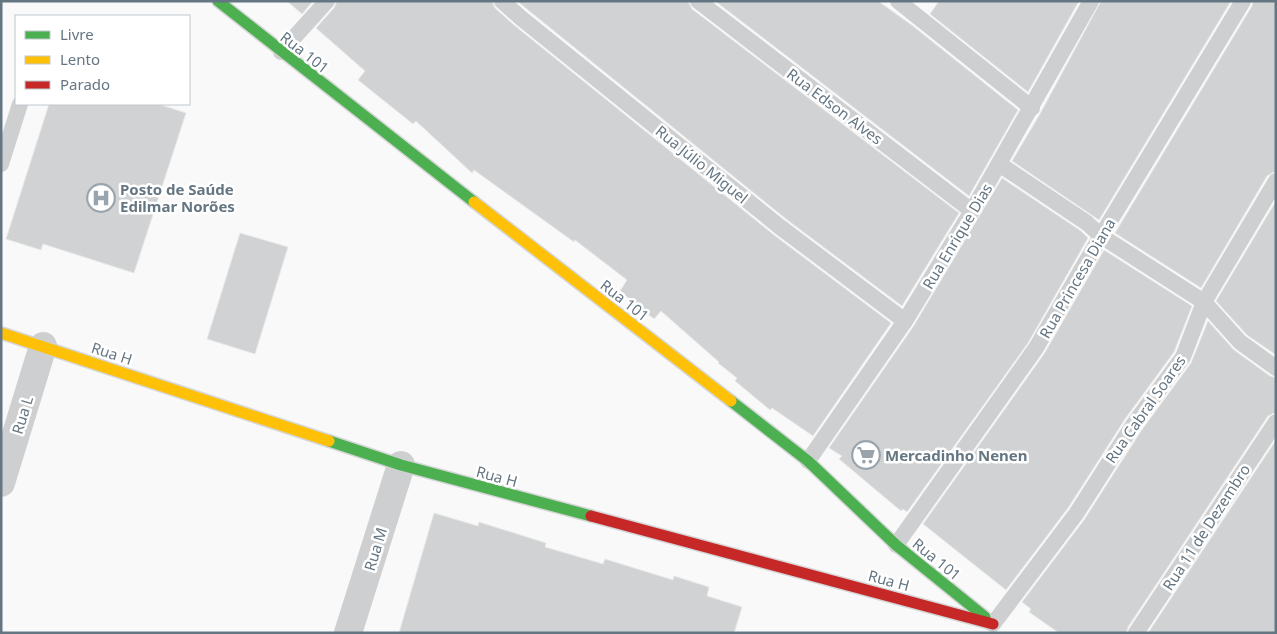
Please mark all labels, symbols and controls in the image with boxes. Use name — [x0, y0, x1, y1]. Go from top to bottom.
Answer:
legend — [15, 15, 190, 105]
text: Livre — [60, 24, 94, 44]
street label: Rua 101 — [277, 27, 333, 77]
text: Lento — [60, 49, 100, 69]
street label: Rua Edson Alves — [783, 64, 887, 148]
text: Parado — [60, 74, 110, 94]
street label: Rua Júlio Miguel — [652, 121, 752, 207]
place label: Posto de Saúde Edilmar Norões — [120, 179, 235, 216]
street label: Rua Enrique Dias — [918, 179, 996, 293]
hospital icon: Posto de Saúde Edilmar Norões — [86, 183, 116, 213]
street label: Rua Princesa Diana — [1034, 214, 1120, 342]
street label: Rua 101 — [597, 275, 653, 325]
street label: Rua H — [89, 337, 135, 369]
street label: Rua Cabral Soares — [1100, 351, 1190, 467]
street label: Rua L — [7, 393, 37, 436]
supermarket icon: Mercadinho Nenen — [851, 440, 881, 470]
place label: Mercadinho Nenen — [885, 445, 1028, 465]
street label: Rua 11 de Dezembro — [1158, 460, 1254, 594]
street label: Rua H — [474, 461, 520, 491]
street label: Rua M — [359, 525, 391, 573]
street label: Rua 101 — [909, 533, 965, 585]
street label: Rua H — [866, 565, 912, 595]

